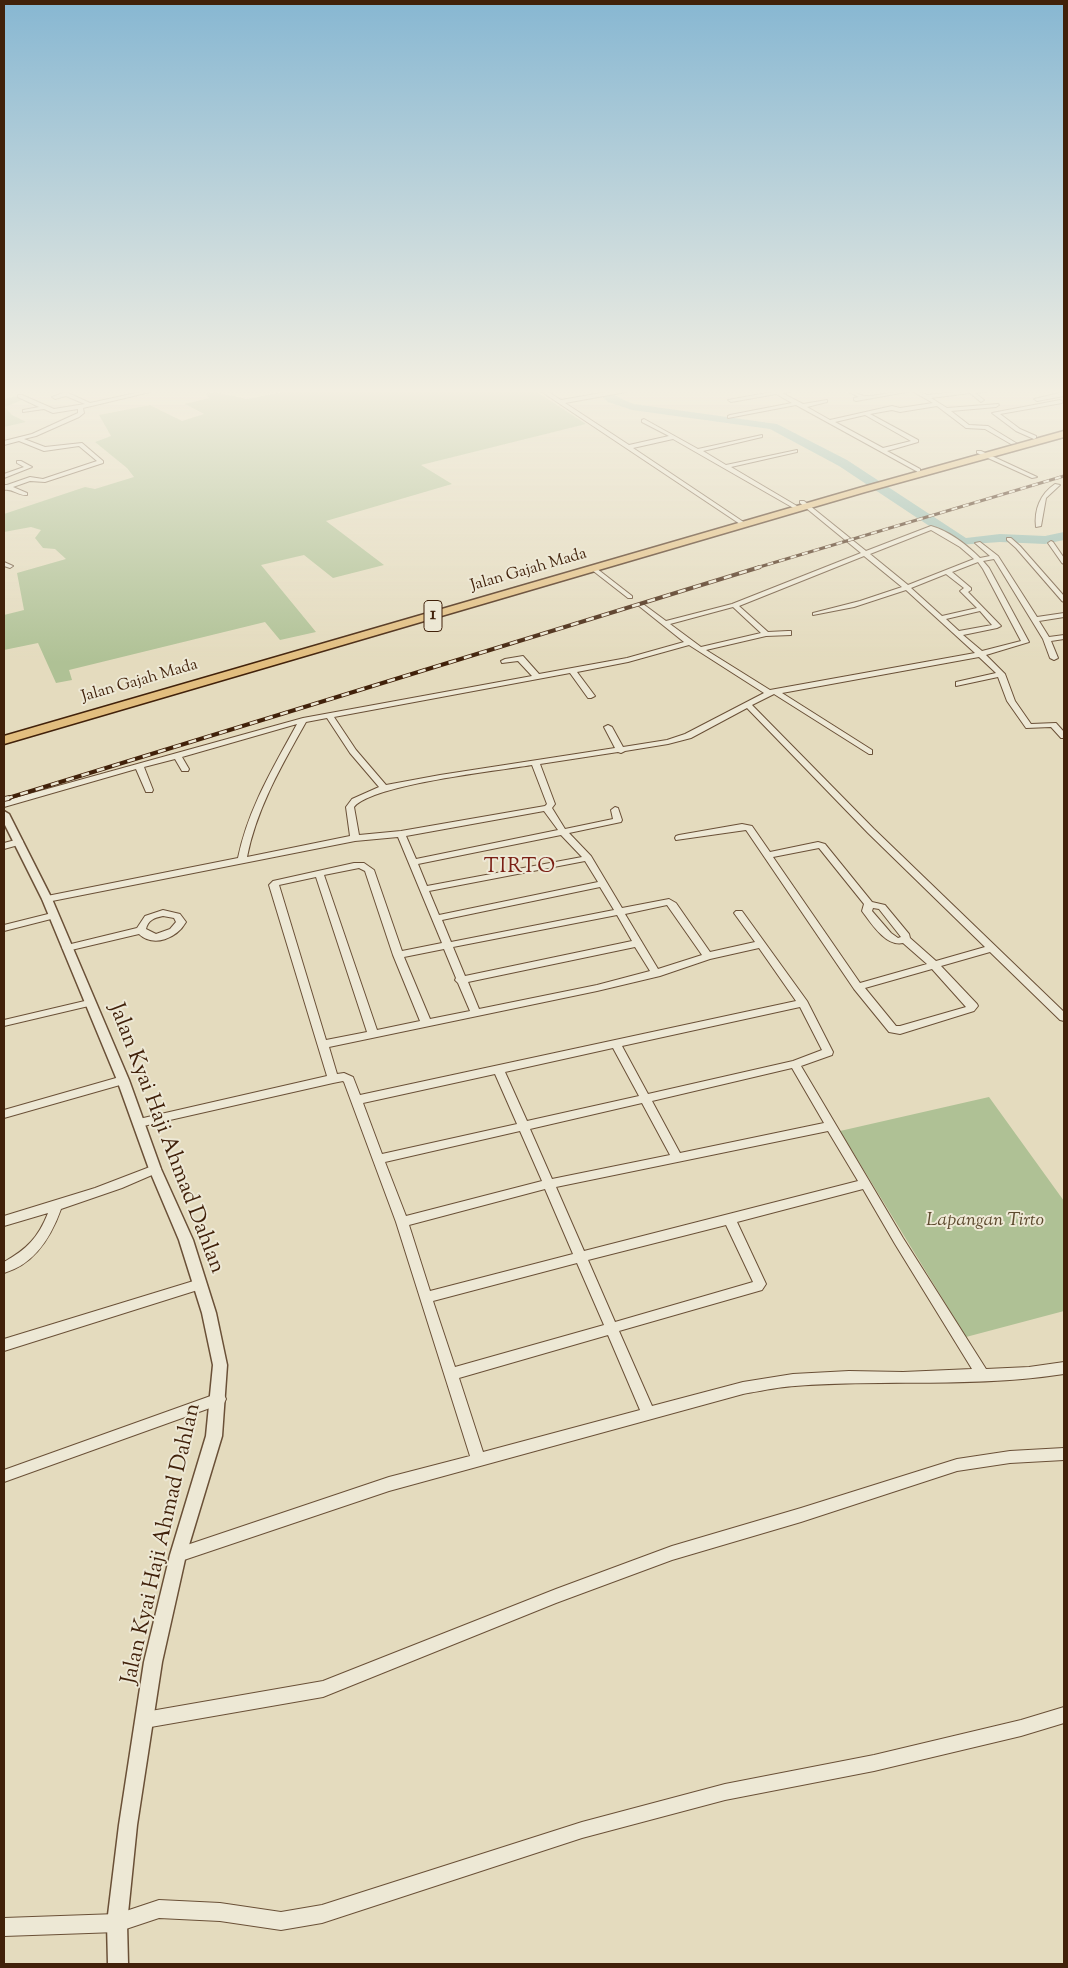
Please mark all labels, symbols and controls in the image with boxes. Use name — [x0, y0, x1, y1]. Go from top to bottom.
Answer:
street label: Jalan Gajah Mada — [469, 545, 589, 597]
road number: 1 — [424, 600, 442, 632]
street label: Jalan Gajah Mada — [80, 656, 200, 708]
district label: TIRTO — [483, 855, 557, 881]
street label: Jalan Kyai Haji Ahmad Dahlan — [101, 1000, 229, 1278]
park label: Lapangan Tirto — [926, 1211, 1044, 1233]
street label: Jalan Kyai Haji Ahmad Dahlan — [118, 1401, 208, 1687]

